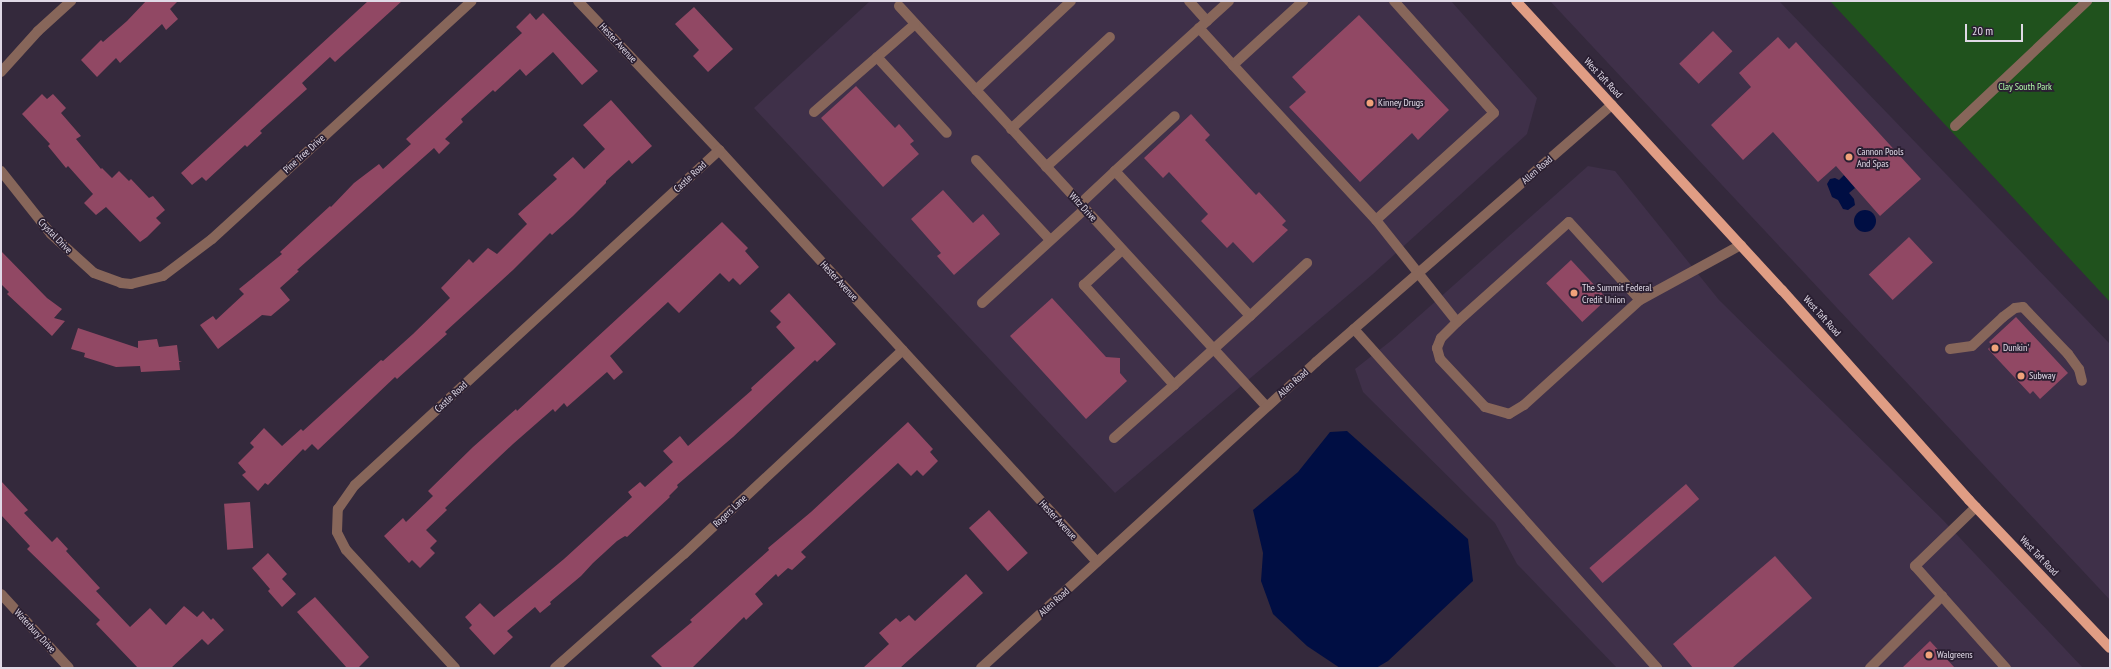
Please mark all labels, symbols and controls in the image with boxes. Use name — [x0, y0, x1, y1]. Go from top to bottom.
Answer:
scale bar — [1967, 16, 2025, 42]
street label: Hester Avenue — [597, 21, 639, 65]
text: 20 m — [1972, 23, 1993, 38]
street label: West Taft Road — [1581, 55, 1625, 101]
park label: Clay South Park — [1998, 81, 2052, 93]
place label: Kinney Drugs — [1378, 97, 1424, 109]
marker: Kinney Drugs — [1365, 98, 1375, 108]
street label: Pine Tree Drive — [281, 132, 327, 176]
place label: Cannon Pools And Spas — [1857, 145, 1904, 168]
marker: Cannon Pools And Spas — [1844, 152, 1854, 162]
street label: Allen Road — [1519, 153, 1555, 187]
street label: Castle Road — [671, 159, 709, 195]
street label: Witz Drive — [1066, 190, 1100, 224]
street label: Crystal Drive — [36, 216, 74, 256]
street label: Hester Avenue — [818, 259, 860, 303]
place label: The Summit Federal Credit Union — [1582, 281, 1652, 304]
marker: The Summit Federal Credit Union — [1569, 288, 1579, 298]
street label: West Taft Road — [1801, 293, 1843, 339]
place label: Dunkin' — [2003, 342, 2029, 354]
marker: Dunkin' — [1990, 343, 2000, 353]
street label: Allen Road — [1275, 366, 1311, 400]
place label: Subway — [2029, 370, 2056, 382]
marker: Subway — [2016, 371, 2026, 381]
street label: Castle Road — [432, 379, 470, 415]
street label: Rogers Lane — [711, 492, 749, 530]
street label: Hester Avenue — [1037, 498, 1079, 542]
street label: West Taft Road — [2017, 534, 2061, 578]
street label: Allen Road — [1036, 585, 1072, 619]
street label: Waterbury Drive — [12, 607, 58, 655]
place label: Walgreens — [1937, 649, 1973, 661]
marker: Walgreens — [1924, 650, 1934, 660]

